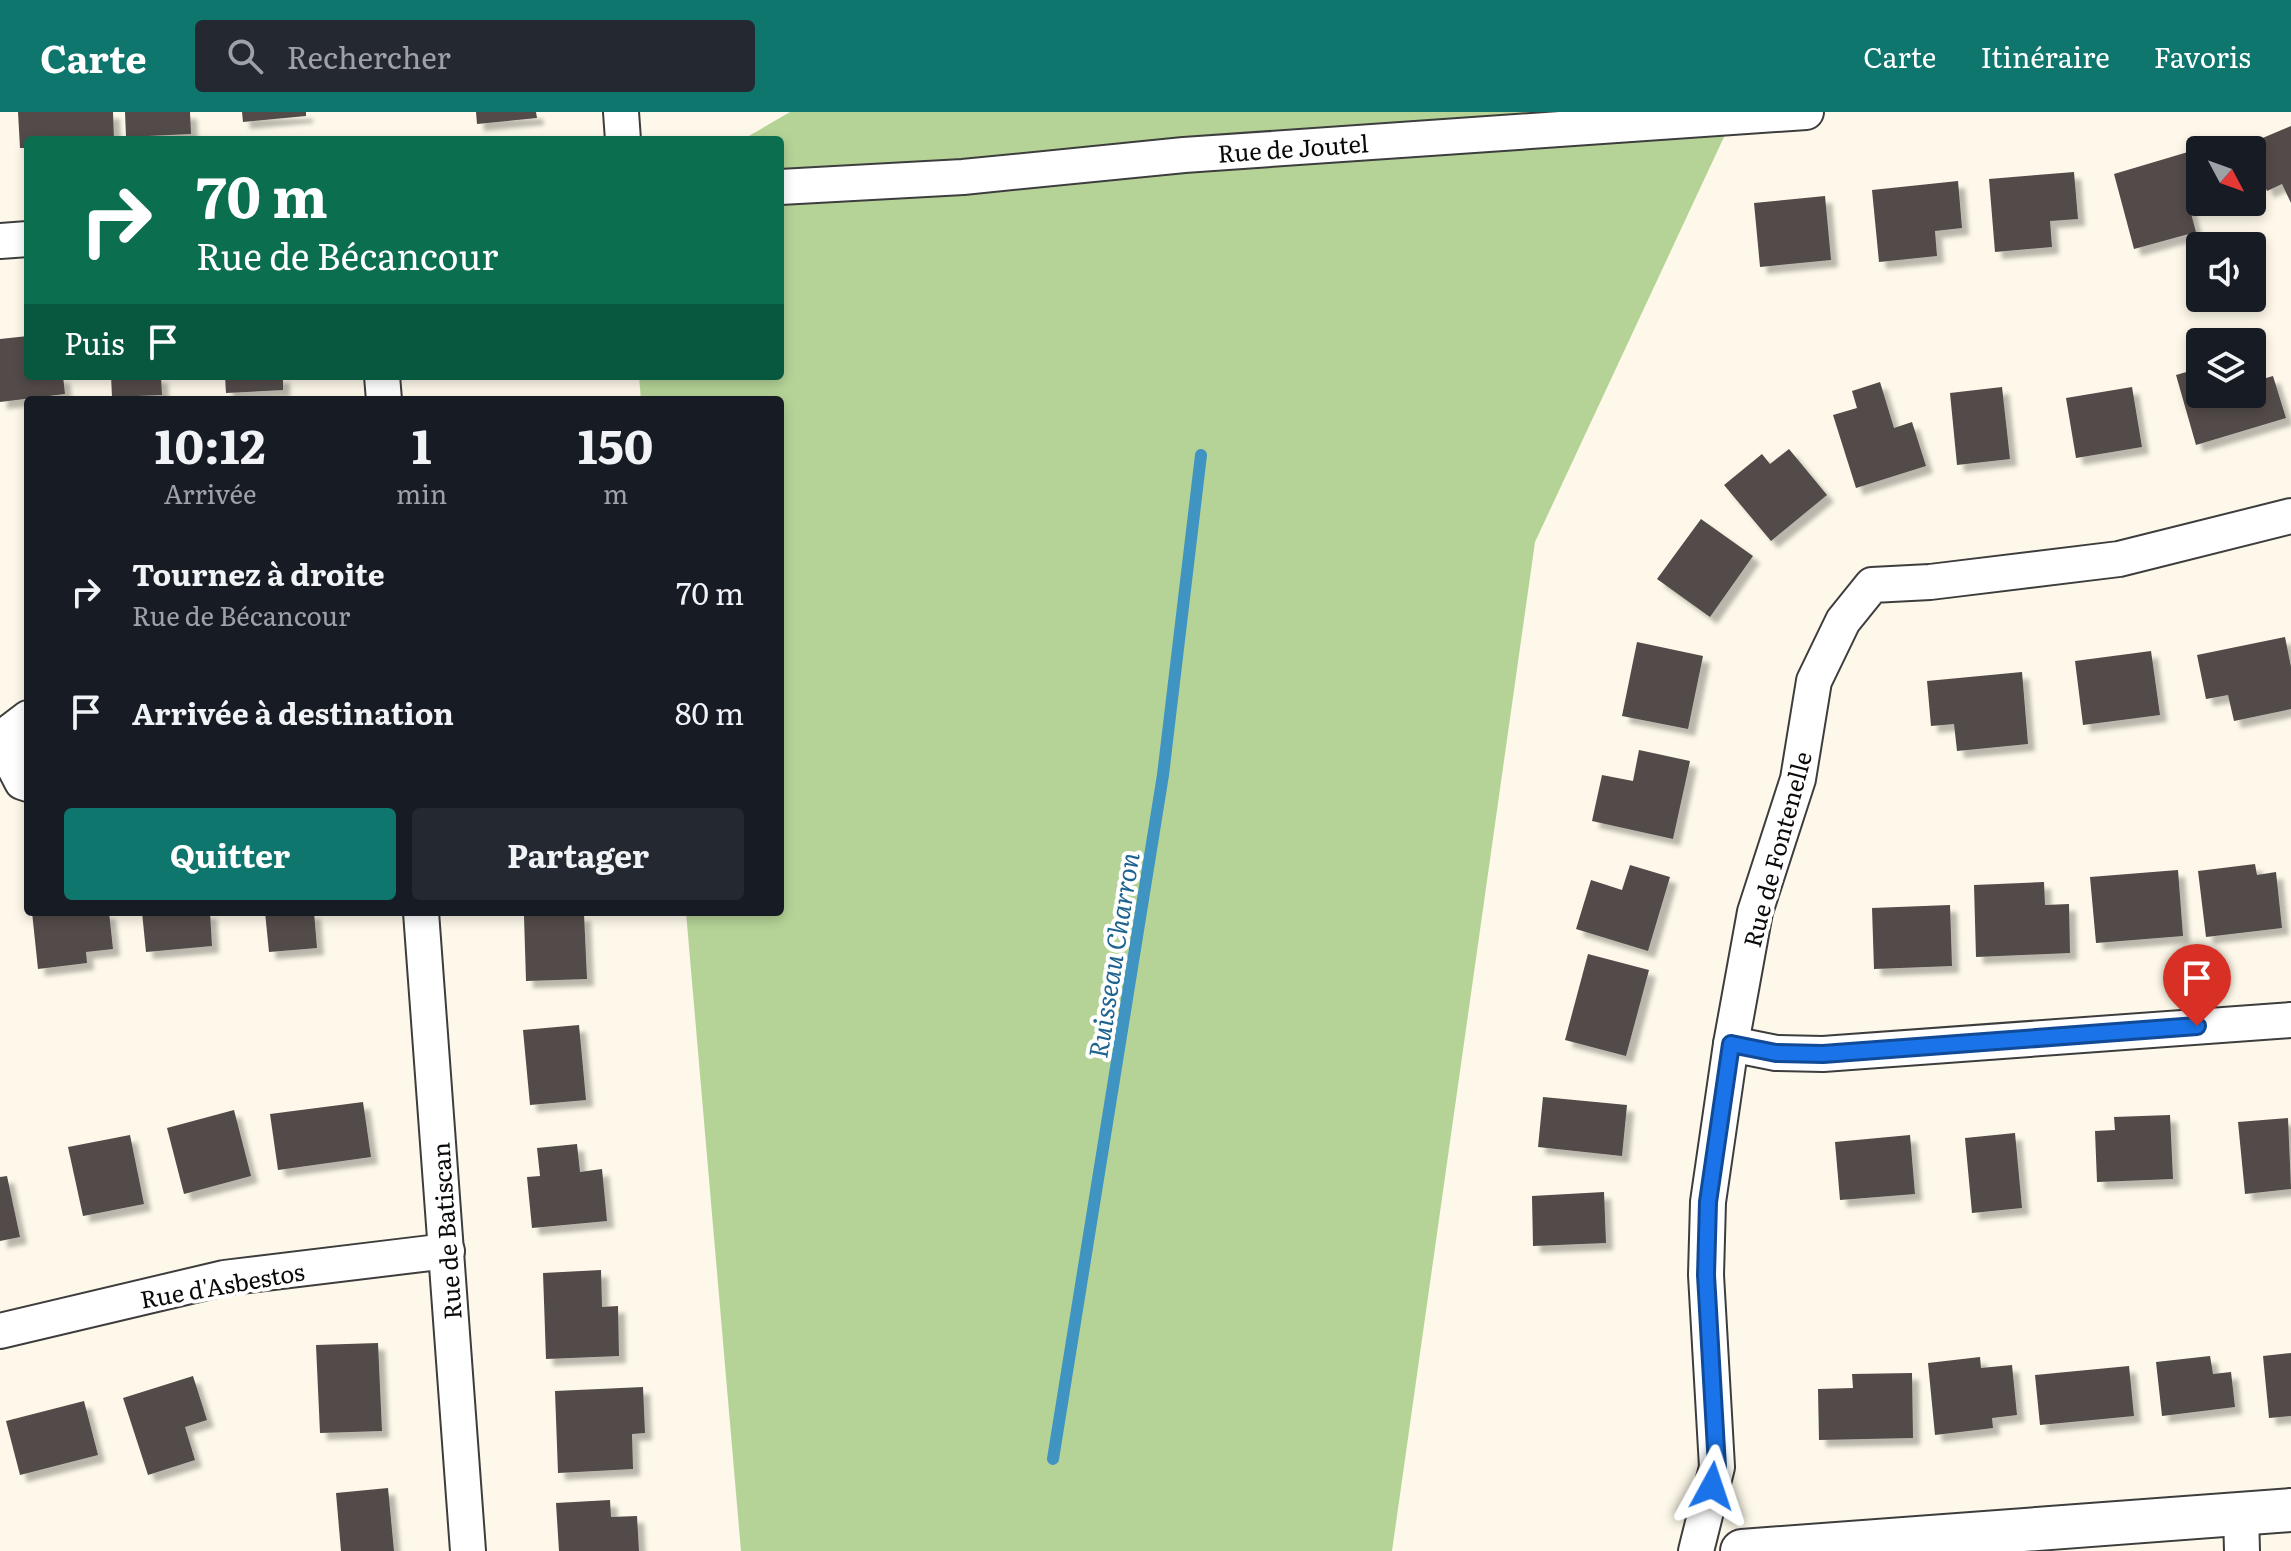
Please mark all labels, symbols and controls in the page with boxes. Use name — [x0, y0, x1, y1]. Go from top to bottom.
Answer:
search box — [195, 20, 755, 92]
text: Carte — [40, 28, 147, 85]
icon: search — [223, 34, 267, 78]
text: Rechercher — [287, 34, 451, 78]
text: Carte — [1863, 35, 1936, 77]
text: Itinéraire — [1980, 35, 2110, 77]
text: Favoris — [2154, 35, 2251, 77]
street label: Rue de Joutel — [1216, 124, 1370, 170]
north arrow — [2186, 136, 2266, 216]
map controls — [2186, 136, 2266, 408]
text: 70 m — [196, 152, 328, 235]
icon: right — [64, 168, 168, 272]
text: Rue de Bécancour — [196, 228, 498, 281]
button: sound — [2186, 232, 2266, 312]
text: Puis — [64, 320, 125, 364]
icon: arrive — [141, 320, 185, 364]
button: layers — [2186, 328, 2266, 408]
text: 10:12 — [155, 408, 266, 479]
text: 1 — [412, 408, 432, 479]
text: 150 — [578, 408, 653, 479]
text: Arrivée — [164, 473, 256, 512]
text: min — [396, 473, 447, 512]
text: m — [603, 473, 628, 512]
text: Tournez à droite — [132, 551, 385, 595]
icon: right — [64, 570, 108, 614]
text: 70 m — [676, 570, 744, 614]
text: Rue de Bécancour — [132, 595, 350, 634]
icon: arrive — [64, 690, 108, 734]
text: Arrivée à destination — [132, 690, 454, 734]
text: 80 m — [675, 690, 744, 734]
street label: Rue de Fontenelle — [1733, 747, 1819, 951]
button: Quitter — [64, 808, 396, 900]
button: Partager — [412, 808, 744, 900]
water label: Ruisseau Charron — [1076, 849, 1148, 1061]
pin — [2163, 944, 2231, 1026]
icon: arrive — [2175, 956, 2219, 1000]
street label: Rue de Batiscan — [421, 1141, 469, 1321]
street label: Rue d'Asbestos — [137, 1252, 307, 1316]
position arrow — [1670, 1444, 1754, 1528]

